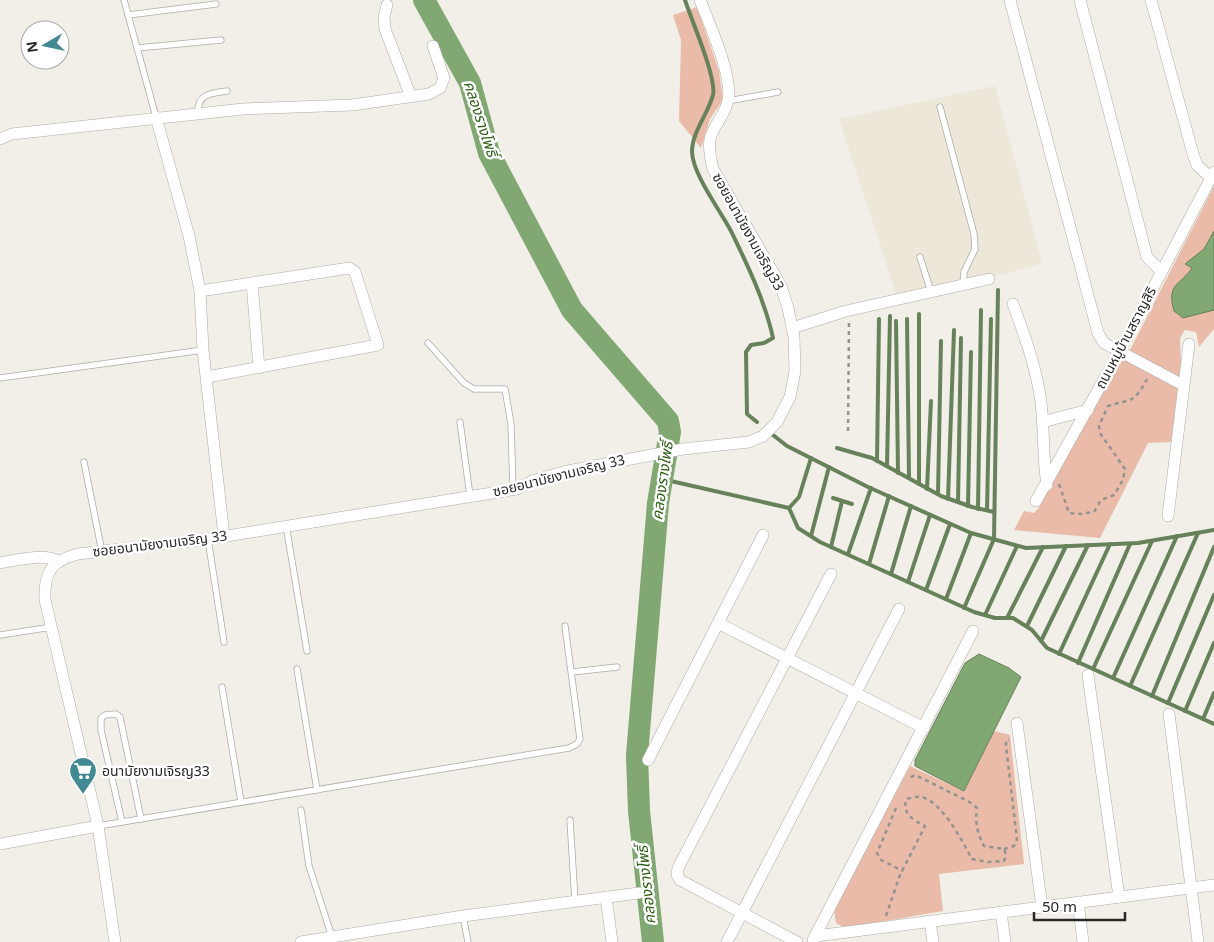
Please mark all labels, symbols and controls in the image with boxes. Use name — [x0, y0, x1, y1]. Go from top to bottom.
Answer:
north arrow — [20, 20, 70, 70]
text: N — [21, 40, 44, 54]
water label: คลองรางโพธิ์ — [457, 78, 504, 164]
street label: ซอยอนามัยงามเจริญ33 — [707, 169, 789, 295]
street label: ถนนหมู่บ้านสราญสิริ — [1090, 283, 1162, 393]
water label: คลองรางโพธิ์ — [646, 436, 680, 522]
street label: ซอยอนามัยงามเจริญ 33 — [491, 449, 627, 503]
street label: ซอยอนามัยงามเจริญ 33 — [91, 525, 229, 563]
supermarket icon: อนามัยงามเจิรญ33 — [68, 756, 98, 795]
place label: อนามัยงามเจิรญ33 — [102, 761, 210, 782]
water label: คลองรางโพธิ์ — [631, 840, 663, 925]
scale bar — [1034, 890, 1125, 922]
text: 50 m — [1042, 896, 1077, 919]

